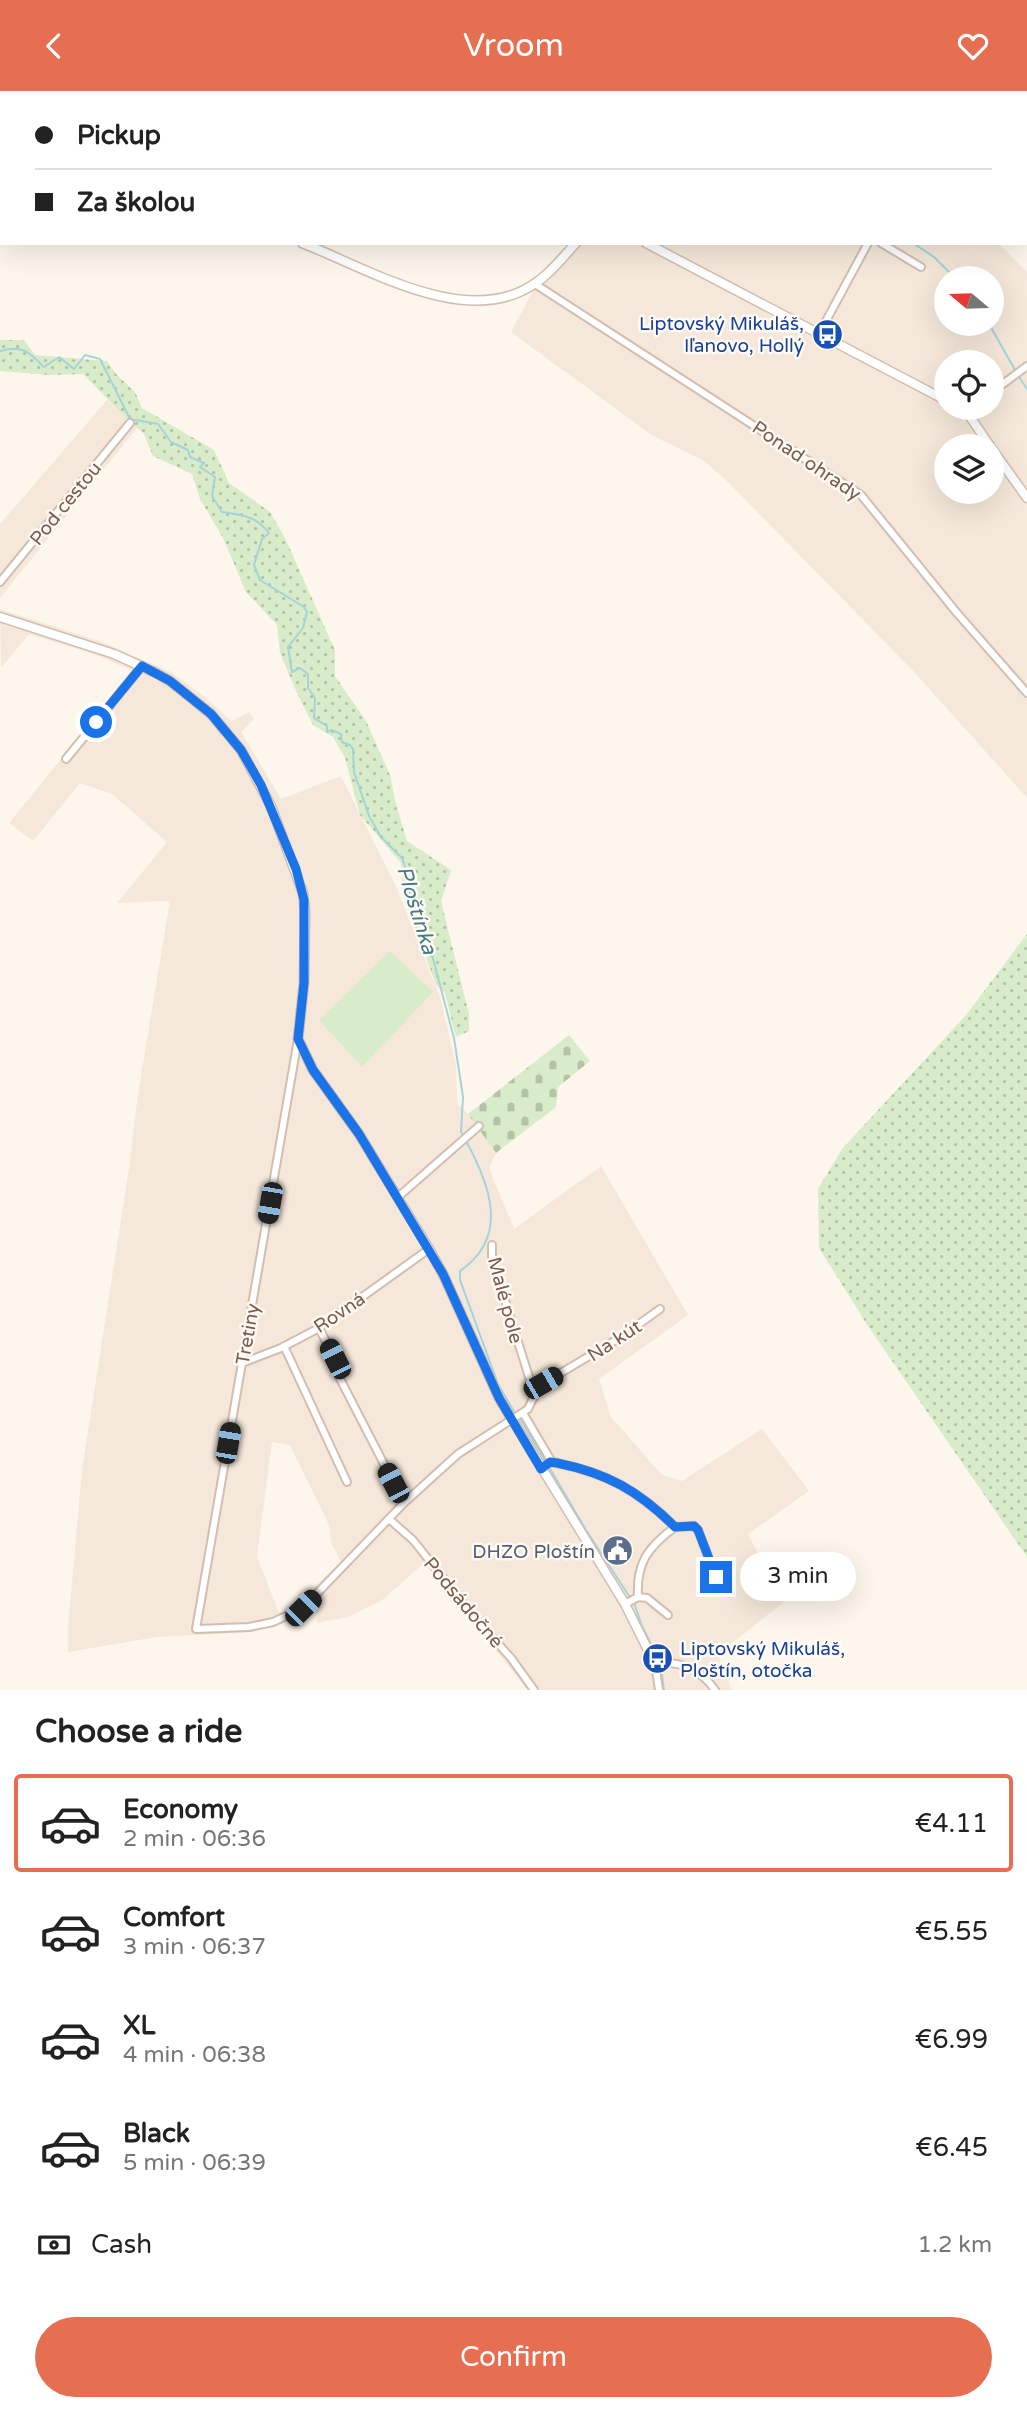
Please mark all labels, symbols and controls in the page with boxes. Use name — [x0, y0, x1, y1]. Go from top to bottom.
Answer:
icon: back — [35, 27, 73, 65]
text: Vroom — [463, 27, 564, 65]
icon: heart — [954, 27, 992, 65]
text: Pickup — [77, 120, 161, 151]
text: Za školou — [77, 187, 195, 218]
north arrow — [934, 266, 1004, 336]
map controls — [934, 266, 1004, 504]
place label: Liptovský Mikuláš, Iľanovo, Hollý — [639, 313, 804, 357]
bus stop icon: Liptovský Mikuláš, Iľanovo, Hollý — [810, 317, 844, 351]
button: locate — [934, 350, 1004, 420]
street label: Ponad ohrady — [748, 416, 865, 505]
button: layers — [934, 434, 1004, 504]
street label: Pod cestou — [25, 457, 106, 550]
route start — [80, 706, 112, 738]
water label: Ploštínka — [391, 863, 442, 958]
car — [257, 1180, 284, 1226]
street label: Malé pole — [483, 1255, 527, 1346]
street label: Rovná — [310, 1288, 369, 1338]
street label: Tretiny — [232, 1302, 264, 1367]
street label: Na kút — [583, 1315, 646, 1366]
car — [317, 1336, 354, 1382]
car — [520, 1363, 567, 1403]
car — [215, 1420, 242, 1466]
car — [374, 1460, 413, 1506]
public building icon: DHZO Ploštín — [601, 1534, 635, 1568]
place label: DHZO Ploštín — [472, 1541, 595, 1563]
street label: Podsádočné — [419, 1553, 508, 1653]
callout: 3 min — [740, 1553, 856, 1601]
route end — [700, 1561, 732, 1593]
text: 3 min — [767, 1562, 829, 1590]
car — [281, 1586, 326, 1630]
place label: Liptovský Mikuláš, Ploštín, otočka — [680, 1638, 845, 1682]
bus stop icon: Liptovský Mikuláš, Ploštín, otočka — [640, 1642, 674, 1676]
text: Choose a ride — [35, 1713, 242, 1751]
icon: car — [39, 1792, 102, 1855]
text: Economy — [123, 1794, 238, 1825]
text: €4.11 — [915, 1808, 988, 1839]
text: 2 min · 06:36 — [123, 1825, 266, 1853]
icon: car — [39, 1900, 102, 1963]
text: Comfort — [123, 1902, 225, 1933]
text: €5.55 — [915, 1916, 988, 1947]
text: 3 min · 06:37 — [123, 1933, 266, 1961]
icon: car — [39, 2008, 102, 2071]
text: XL — [123, 2010, 155, 2041]
text: €6.99 — [915, 2024, 988, 2055]
text: 4 min · 06:38 — [123, 2041, 266, 2069]
icon: car — [39, 2116, 102, 2179]
text: Black — [123, 2118, 190, 2149]
text: €6.45 — [915, 2132, 988, 2163]
text: 5 min · 06:39 — [123, 2149, 266, 2177]
icon: cash — [35, 2226, 73, 2264]
text: Cash — [91, 2229, 152, 2260]
text: 1.2 km — [918, 2231, 992, 2259]
button: Confirm — [35, 2317, 992, 2397]

